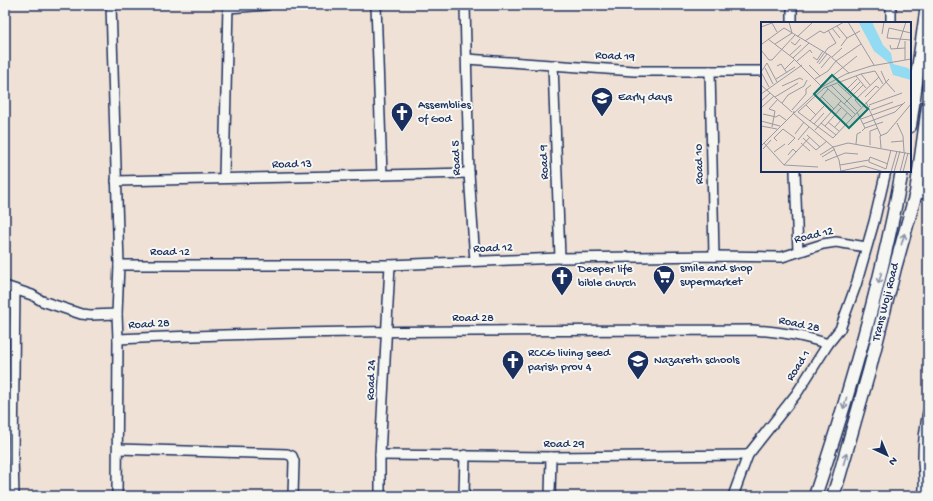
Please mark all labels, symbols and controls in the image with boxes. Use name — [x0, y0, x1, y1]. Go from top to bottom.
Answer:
inset map — [761, 22, 911, 172]
street label: Road 19 — [595, 49, 635, 65]
school or university icon: Early days — [589, 85, 615, 118]
place label: Early days — [618, 91, 672, 105]
place label: Assemblies of God — [418, 99, 471, 127]
church icon: Assemblies of God — [389, 100, 415, 133]
street label: Road 5 — [449, 140, 465, 176]
street label: Road 10 — [693, 143, 707, 184]
street label: Road 9 — [537, 144, 553, 180]
street label: Road 13 — [272, 158, 312, 172]
street label: Road 12 — [793, 225, 835, 247]
one-way arrow — [900, 232, 907, 245]
street label: Road 12 — [473, 241, 513, 257]
street label: Road 12 — [150, 246, 190, 260]
street label: Trans Woji Road — [870, 261, 903, 344]
place label: smile and shop supermarket — [680, 262, 753, 290]
place label: Deeper life bible church — [577, 263, 636, 291]
supermarket icon: smile and shop supermarket — [651, 263, 677, 296]
church icon: Deeper life bible church — [549, 264, 575, 297]
one-way arrow — [876, 271, 883, 284]
street label: Road 28 — [452, 312, 494, 326]
street label: Road 28 — [777, 314, 821, 336]
street label: Road 28 — [128, 317, 171, 333]
place label: RCCG living seed parish prov 4 — [527, 347, 611, 375]
church icon: RCCG living seed parish prov 4 — [500, 348, 526, 381]
school or university icon: Nazareth schools — [625, 348, 651, 381]
street label: Road 1 — [784, 348, 814, 384]
place label: Nazareth schools — [654, 354, 740, 368]
street label: Road 24 — [364, 359, 380, 401]
one-way arrow — [841, 396, 848, 409]
north arrow — [867, 435, 907, 475]
street label: Road 29 — [544, 438, 584, 452]
one-way arrow — [841, 453, 849, 466]
text: N — [886, 454, 899, 468]

